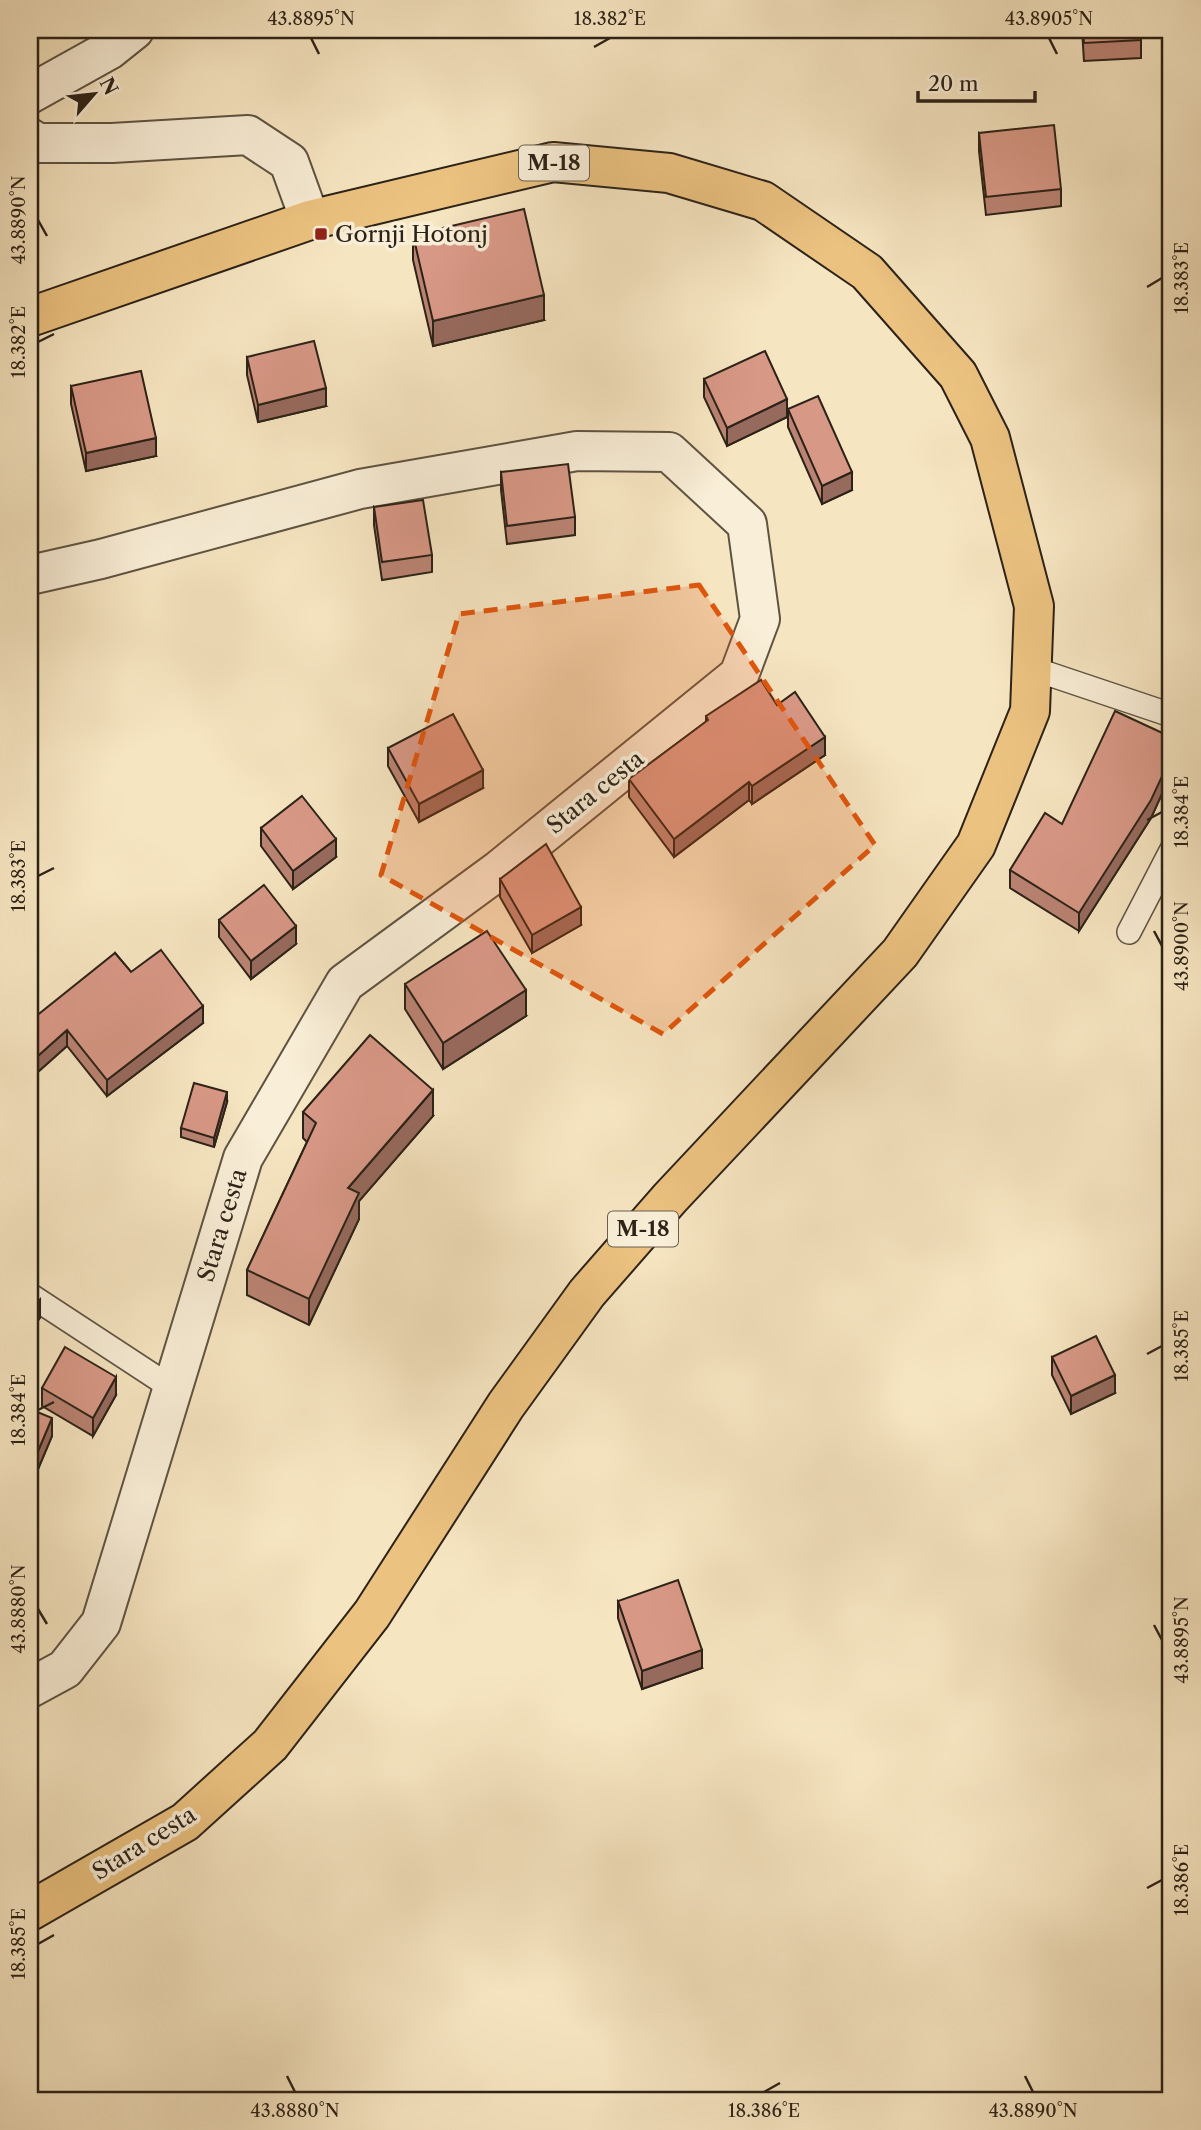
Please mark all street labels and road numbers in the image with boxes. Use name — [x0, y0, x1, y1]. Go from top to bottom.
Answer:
road number: M-18 — [519, 146, 589, 180]
street label: Stara cesta — [541, 744, 650, 840]
street label: Stara cesta — [192, 1164, 253, 1285]
road number: M-18 — [608, 1212, 678, 1246]
street label: Stara cesta — [87, 1800, 202, 1886]

